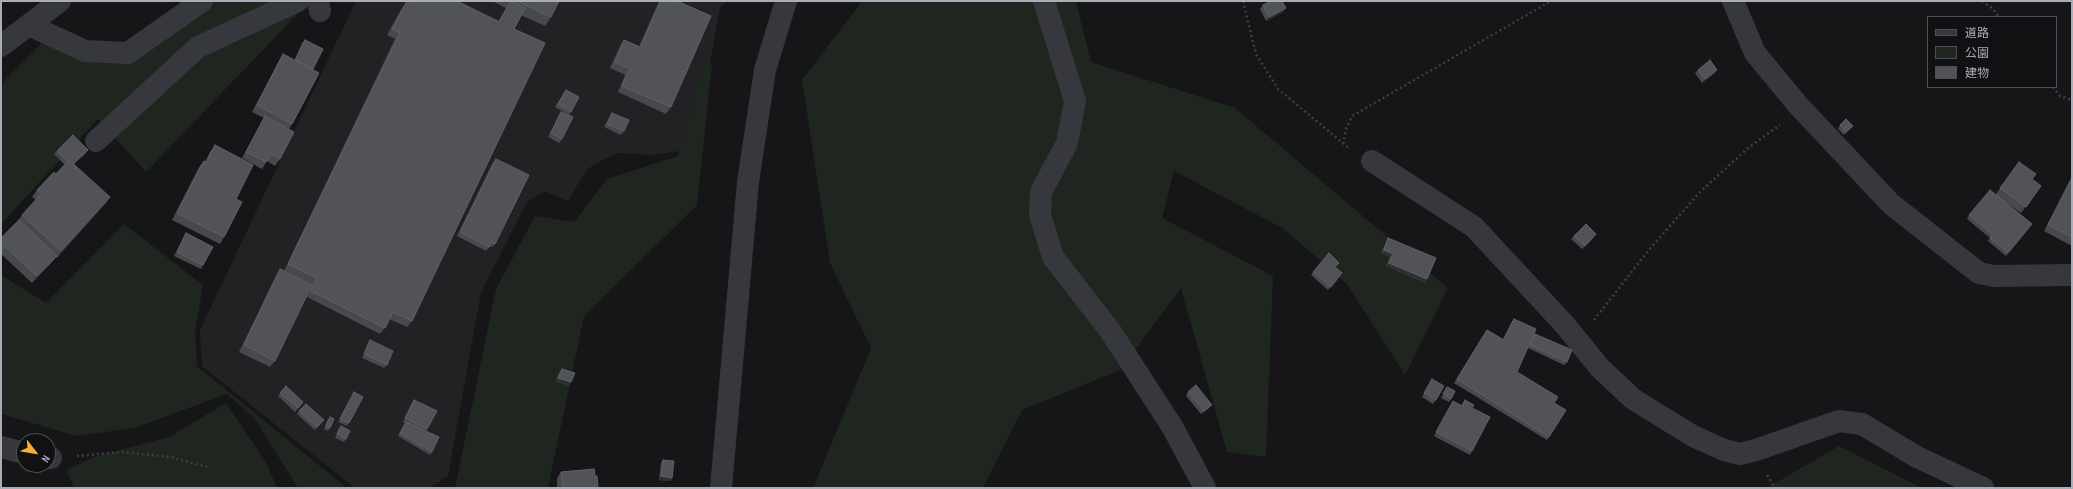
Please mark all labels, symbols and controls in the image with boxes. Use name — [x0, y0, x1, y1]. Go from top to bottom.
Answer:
legend — [1927, 16, 2057, 88]
text: 道路 — [1965, 26, 1989, 41]
text: 公園 — [1965, 46, 1989, 61]
text: 建物 — [1965, 66, 1989, 81]
north arrow — [16, 433, 56, 473]
text: N — [39, 453, 53, 465]

